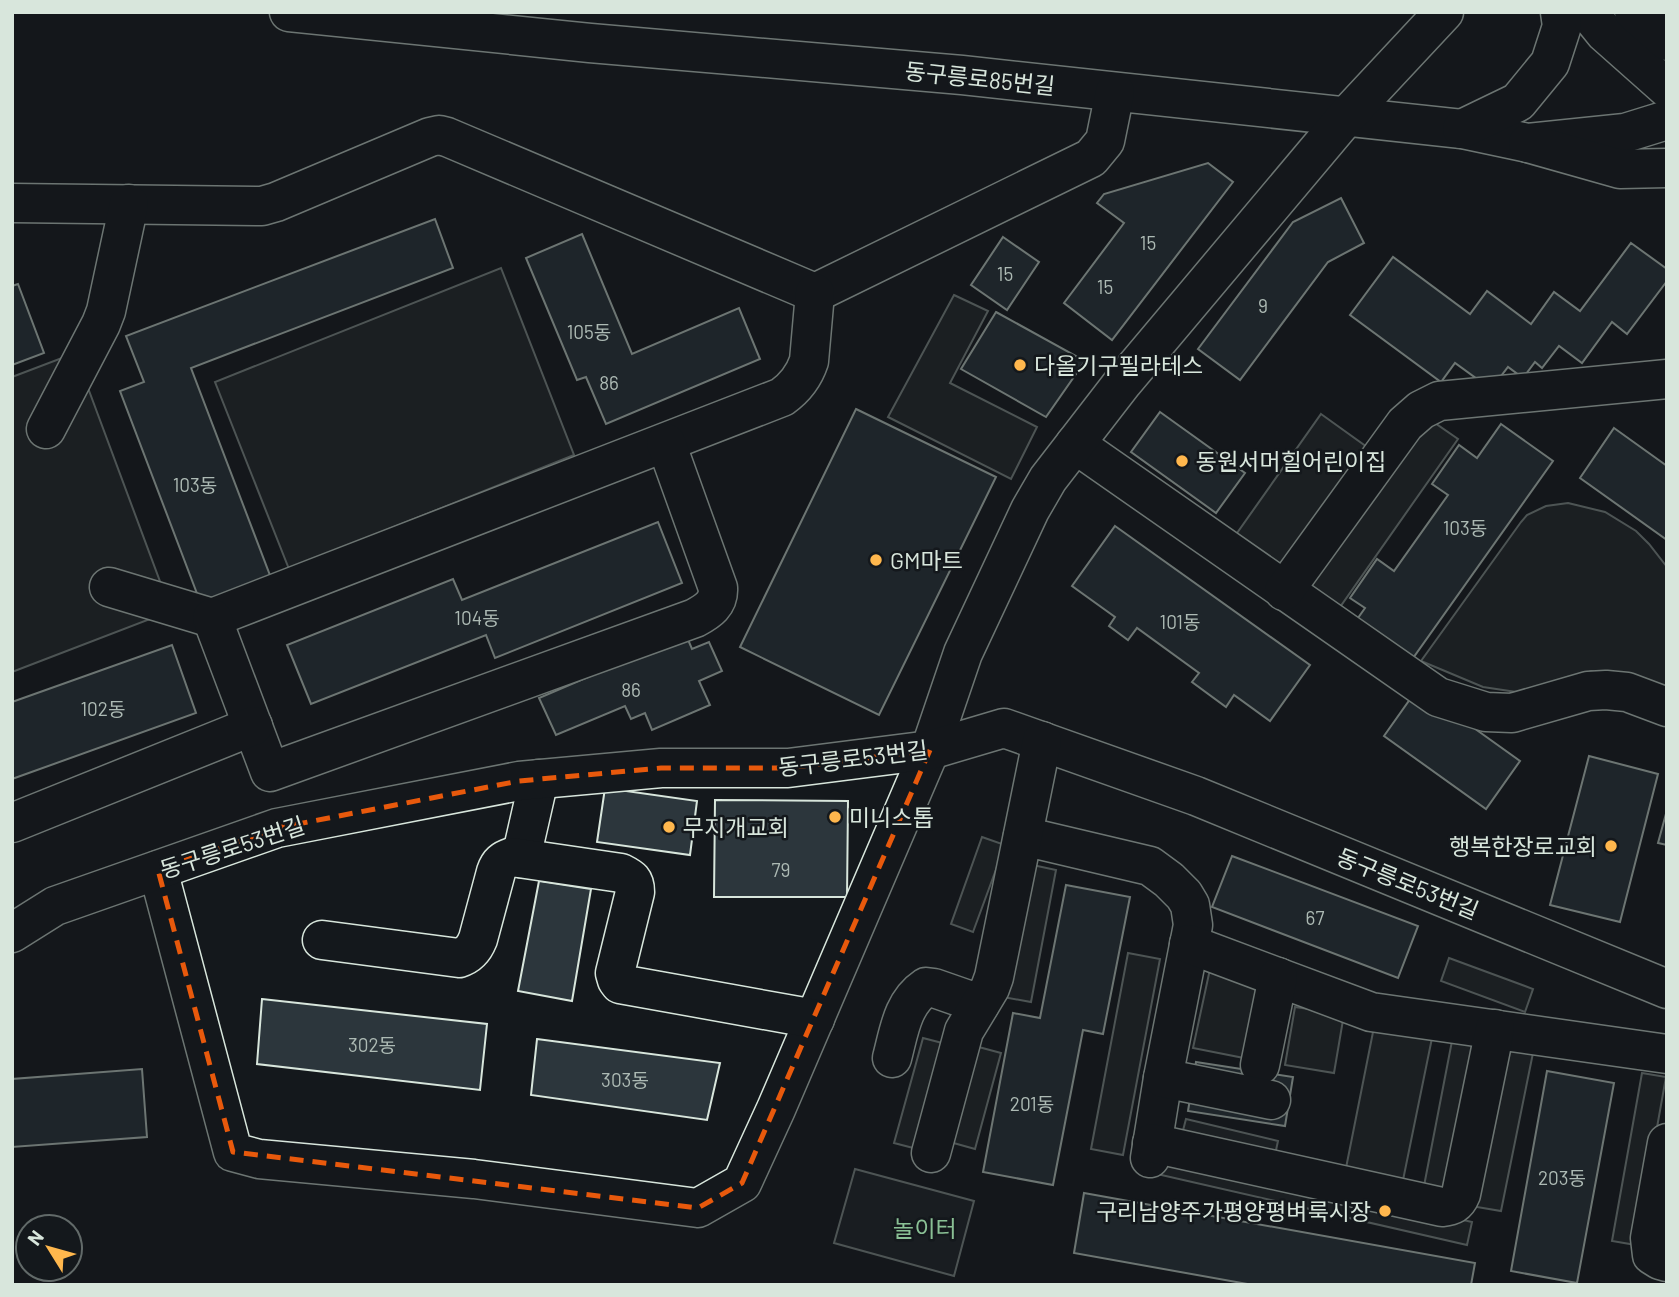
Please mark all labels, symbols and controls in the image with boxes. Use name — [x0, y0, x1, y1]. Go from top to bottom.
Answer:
street label: 동구릉로85번길 — [904, 56, 1056, 100]
house number: 15 — [1140, 231, 1156, 254]
house number: 15 — [997, 262, 1013, 285]
house number: 15 — [1097, 275, 1113, 298]
house number: 9 — [1258, 294, 1268, 317]
house number: 105동 — [567, 320, 611, 343]
place label: 다올기구필라테스 — [1034, 351, 1203, 379]
marker: 다올기구필라테스 — [1012, 357, 1028, 373]
house number: 86 — [599, 371, 619, 394]
place label: 동원서머힐어린이집 — [1196, 447, 1386, 475]
marker: 동원서머힐어린이집 — [1174, 453, 1190, 469]
house number: 103동 — [173, 473, 217, 496]
house number: 103동 — [1443, 516, 1487, 539]
place label: GM마트 — [890, 546, 963, 574]
marker: GM마트 — [868, 552, 884, 568]
house number: 104동 — [454, 606, 500, 629]
house number: 101동 — [1160, 610, 1200, 633]
house number: 86 — [621, 678, 641, 701]
house number: 102동 — [80, 697, 126, 720]
street label: 동구릉로53번길 — [777, 735, 929, 781]
place label: 미니스톱 — [849, 803, 934, 831]
marker: 미니스톱 — [827, 809, 843, 825]
street label: 동구릉로53번길 — [156, 810, 308, 884]
place label: 무지개교회 — [683, 813, 789, 841]
marker: 무지개교회 — [661, 819, 677, 835]
place label: 행복한장로교회 — [1449, 832, 1597, 860]
marker: 행복한장로교회 — [1603, 838, 1619, 854]
street label: 동구릉로53번길 — [1333, 842, 1483, 924]
house number: 79 — [772, 858, 790, 881]
house number: 67 — [1306, 906, 1324, 929]
house number: 302동 — [348, 1033, 396, 1056]
house number: 303동 — [601, 1068, 649, 1091]
house number: 201동 — [1010, 1092, 1054, 1115]
house number: 203동 — [1538, 1166, 1586, 1189]
place label: 구리남양주가평양평벼룩시장 — [1096, 1197, 1371, 1225]
marker: 구리남양주가평양평벼룩시장 — [1377, 1203, 1393, 1219]
north arrow — [14, 1213, 84, 1283]
park label: 놀이터 — [893, 1214, 957, 1242]
text: N — [22, 1225, 48, 1249]

